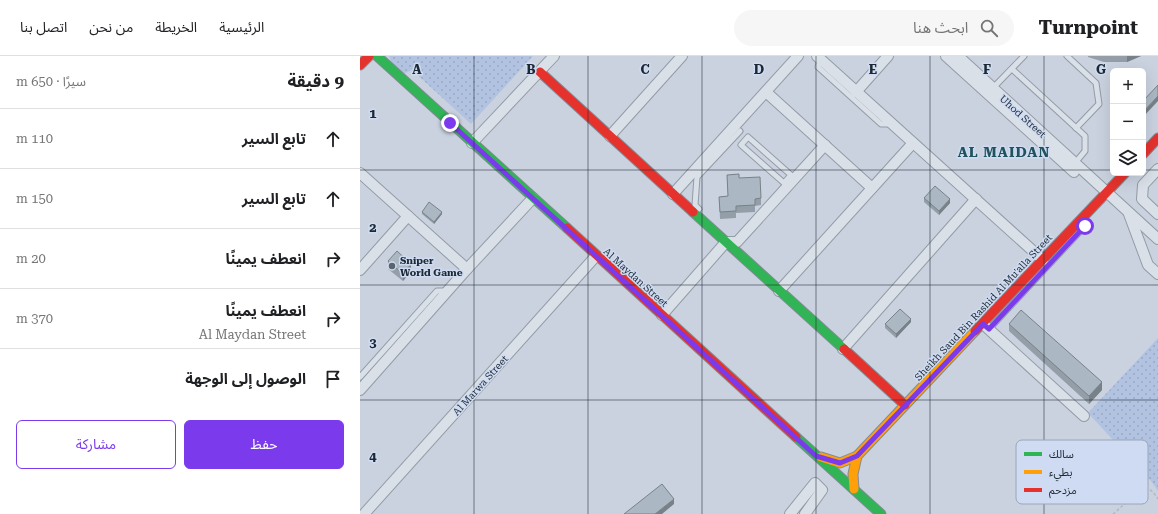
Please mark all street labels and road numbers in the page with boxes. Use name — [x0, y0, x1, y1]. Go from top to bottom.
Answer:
street label: Uhod Street — [997, 93, 1048, 140]
street label: Sheikh Saud Bin Rashid Al Mu'alla Street — [913, 232, 1054, 383]
street label: Al Maydan Street — [601, 246, 670, 309]
street label: Al Marwa Street — [451, 353, 510, 418]

